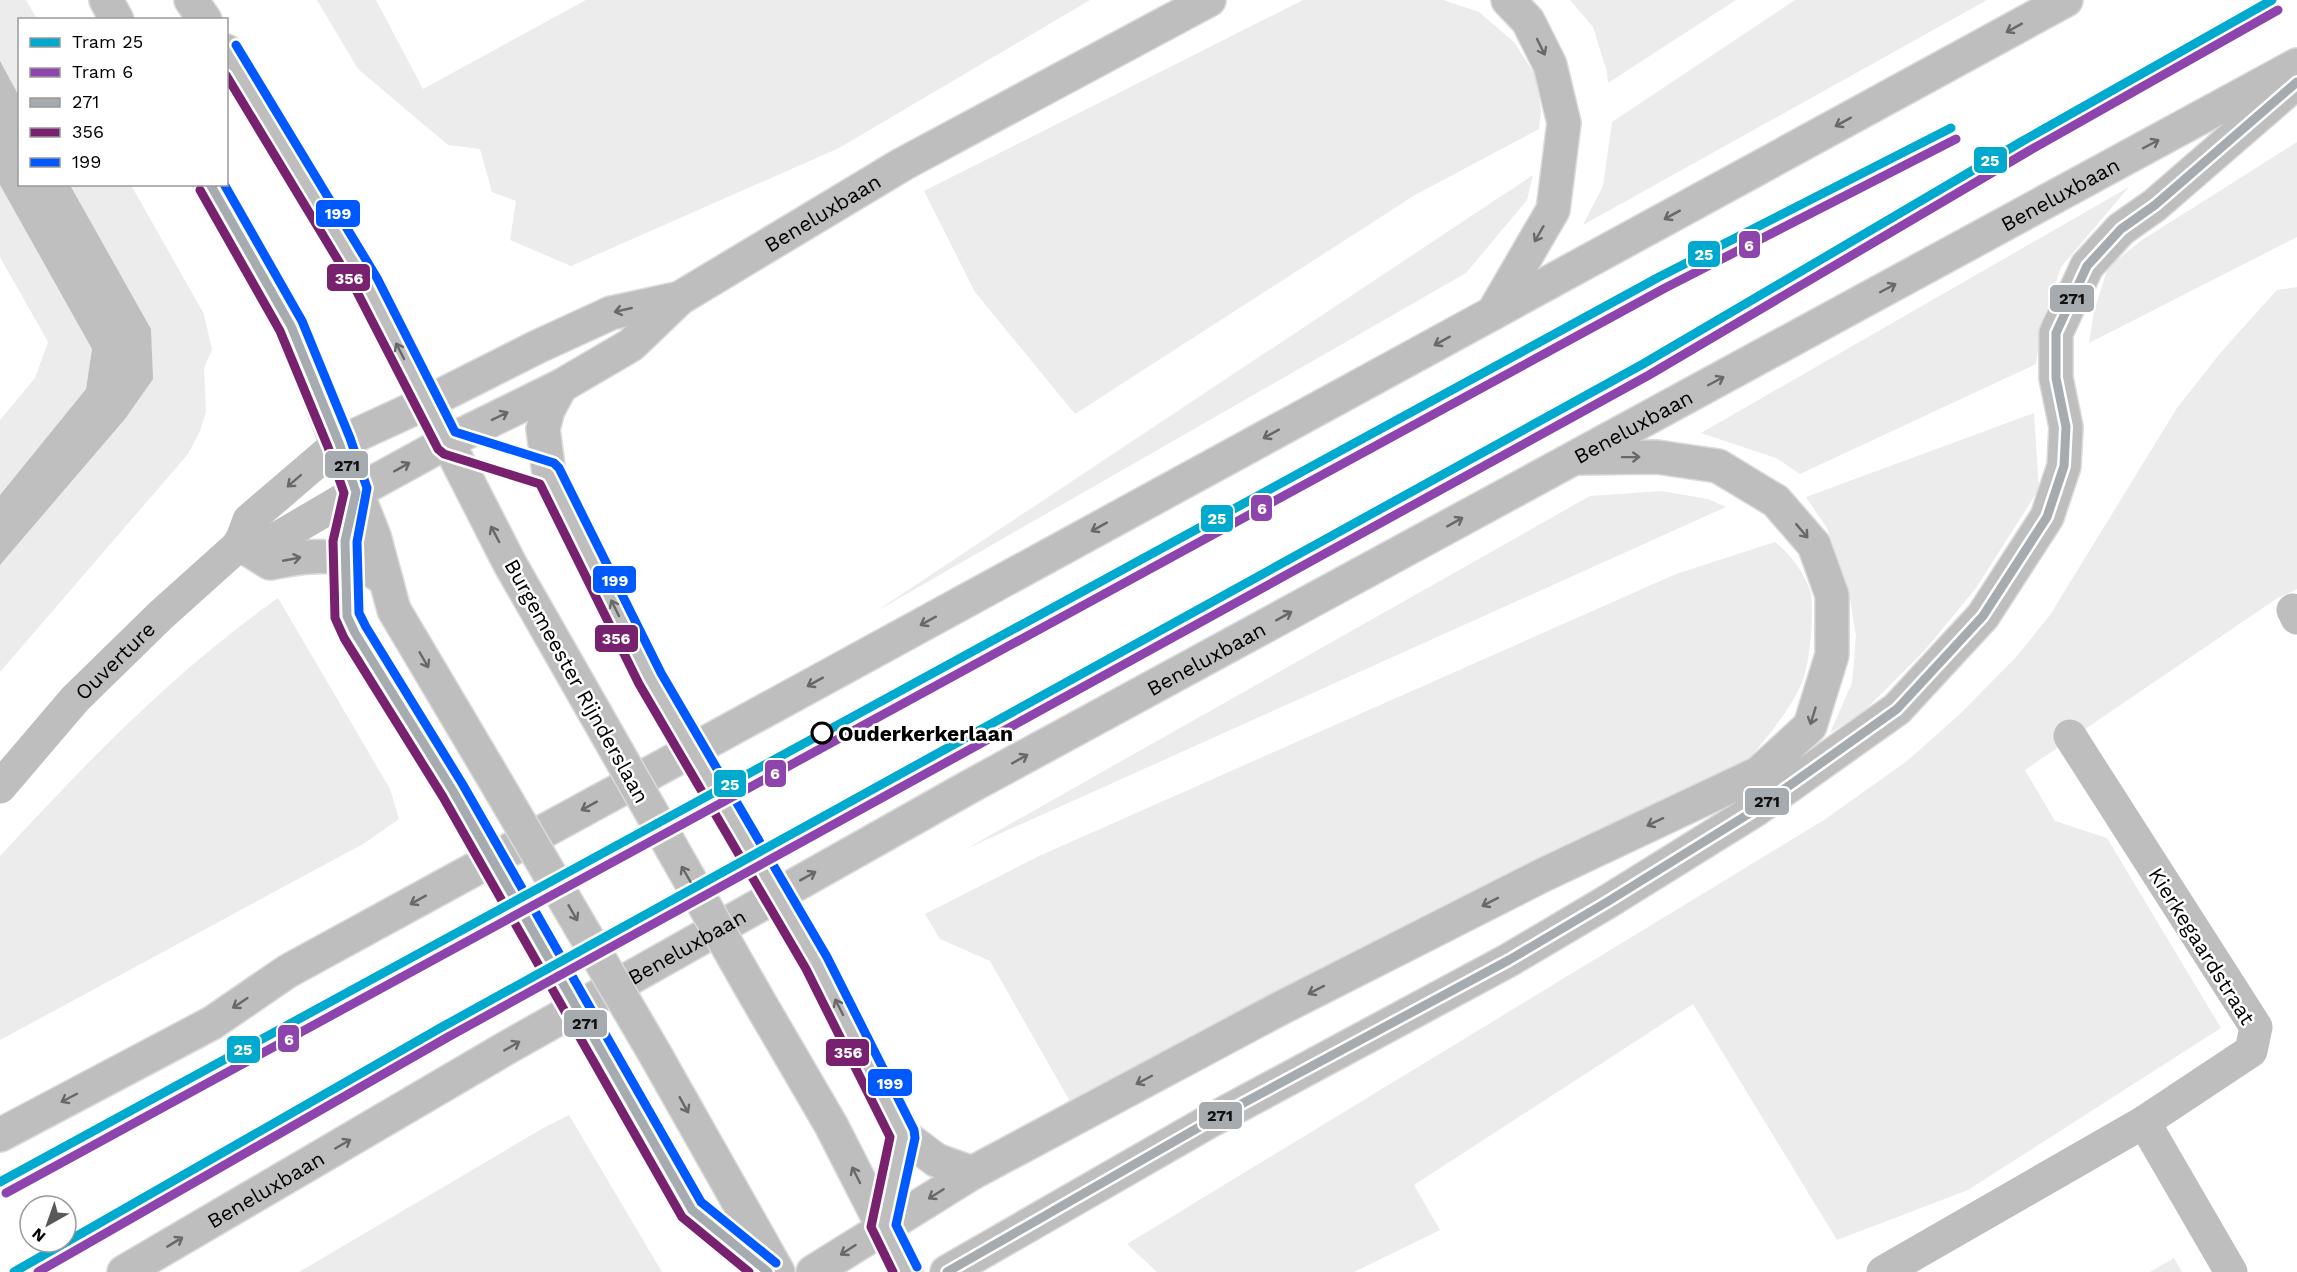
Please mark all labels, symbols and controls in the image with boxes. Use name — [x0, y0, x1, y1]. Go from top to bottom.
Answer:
legend — [18, 18, 228, 186]
one-way arrow — [2006, 23, 2024, 34]
text: Tram 25 — [72, 31, 143, 52]
one-way arrow — [1535, 38, 1547, 55]
text: Tram 6 — [72, 61, 133, 82]
text: 271 — [72, 91, 99, 112]
one-way arrow — [1835, 117, 1853, 128]
text: 356 — [72, 121, 104, 142]
one-way arrow — [2142, 138, 2160, 149]
line badge: 25 — [1973, 146, 2008, 174]
text: 199 — [72, 151, 101, 172]
text: 25 — [1981, 151, 1999, 170]
street label: Beneluxbaan — [1996, 152, 2124, 236]
street label: Beneluxbaan — [759, 168, 885, 257]
line badge: 199 — [315, 199, 361, 228]
text: 199 — [325, 204, 351, 223]
one-way arrow — [1664, 209, 1681, 221]
one-way arrow — [1533, 225, 1545, 242]
line badge: 6 — [1738, 230, 1761, 259]
text: 6 — [1744, 236, 1754, 255]
line badge: 25 — [1687, 240, 1721, 268]
text: 25 — [1695, 245, 1713, 264]
line badge: 356 — [326, 263, 371, 292]
text: 356 — [335, 269, 363, 288]
one-way arrow — [1879, 282, 1896, 294]
line badge: 271 — [2049, 284, 2095, 313]
text: 271 — [2059, 289, 2085, 308]
one-way arrow — [614, 305, 633, 317]
one-way arrow — [1434, 335, 1451, 347]
one-way arrow — [394, 342, 406, 360]
one-way arrow — [1707, 375, 1725, 386]
street label: Beneluxbaan — [1569, 384, 1697, 468]
one-way arrow — [490, 410, 508, 422]
one-way arrow — [1262, 429, 1280, 440]
line badge: 271 — [324, 450, 369, 479]
one-way arrow — [1621, 452, 1641, 463]
text: 271 — [334, 456, 360, 475]
one-way arrow — [392, 461, 410, 472]
one-way arrow — [287, 474, 302, 488]
line badge: 6 — [1250, 494, 1273, 522]
text: 6 — [1257, 499, 1267, 518]
line badge: 25 — [1200, 504, 1234, 533]
text: 25 — [1208, 509, 1226, 528]
one-way arrow — [1446, 516, 1463, 528]
one-way arrow — [1091, 522, 1109, 533]
one-way arrow — [1795, 523, 1809, 538]
one-way arrow — [489, 525, 500, 543]
one-way arrow — [282, 553, 302, 564]
street label: Burgemeester Rijnderslaan — [499, 555, 655, 807]
line badge: 199 — [592, 565, 637, 594]
text: 199 — [602, 571, 628, 590]
one-way arrow — [608, 599, 620, 617]
one-way arrow — [1275, 610, 1292, 622]
one-way arrow — [920, 615, 937, 627]
street label: Ouverture — [69, 616, 160, 705]
street label: Beneluxbaan — [1142, 616, 1270, 701]
line badge: 356 — [594, 624, 639, 653]
text: 356 — [602, 629, 630, 648]
one-way arrow — [419, 651, 430, 669]
one-way arrow — [807, 677, 825, 688]
one-way arrow — [1807, 706, 1818, 725]
place label: Ouderkerkerlaan — [838, 721, 1013, 746]
marker: Ouderkerkerlaan — [811, 722, 833, 744]
one-way arrow — [1011, 753, 1028, 765]
line badge: 6 — [764, 759, 787, 788]
text: 6 — [770, 764, 780, 783]
line badge: 25 — [713, 769, 747, 798]
text: 25 — [721, 775, 739, 794]
line badge: 271 — [1744, 787, 1790, 816]
text: 271 — [1754, 792, 1780, 811]
one-way arrow — [581, 800, 598, 812]
one-way arrow — [1647, 817, 1665, 829]
street label: Kierkegaardstraat — [2144, 863, 2260, 1029]
one-way arrow — [680, 866, 692, 883]
one-way arrow — [799, 870, 817, 881]
one-way arrow — [410, 894, 427, 906]
one-way arrow — [1482, 896, 1500, 908]
street label: Beneluxbaan — [623, 903, 750, 990]
one-way arrow — [567, 904, 579, 921]
one-way arrow — [1308, 984, 1326, 996]
one-way arrow — [232, 998, 249, 1010]
one-way arrow — [832, 999, 844, 1017]
line badge: 271 — [563, 1009, 608, 1038]
text: 271 — [572, 1014, 598, 1033]
line badge: 6 — [277, 1024, 300, 1053]
text: 6 — [284, 1030, 294, 1049]
line badge: 25 — [226, 1035, 261, 1064]
line badge: 356 — [825, 1038, 870, 1067]
one-way arrow — [503, 1039, 520, 1051]
text: 25 — [234, 1040, 252, 1059]
text: 356 — [834, 1043, 862, 1062]
line badge: 199 — [867, 1068, 913, 1097]
text: 199 — [877, 1074, 903, 1093]
one-way arrow — [1135, 1075, 1153, 1086]
one-way arrow — [61, 1093, 79, 1104]
one-way arrow — [678, 1097, 690, 1114]
line badge: 271 — [1198, 1101, 1243, 1130]
text: 271 — [1207, 1106, 1233, 1125]
one-way arrow — [334, 1137, 351, 1149]
street label: Beneluxbaan — [202, 1145, 329, 1233]
one-way arrow — [850, 1166, 862, 1184]
one-way arrow — [928, 1189, 945, 1201]
north arrow — [18, 1194, 78, 1254]
text: N — [28, 1224, 49, 1246]
one-way arrow — [166, 1236, 183, 1248]
one-way arrow — [840, 1244, 857, 1256]

